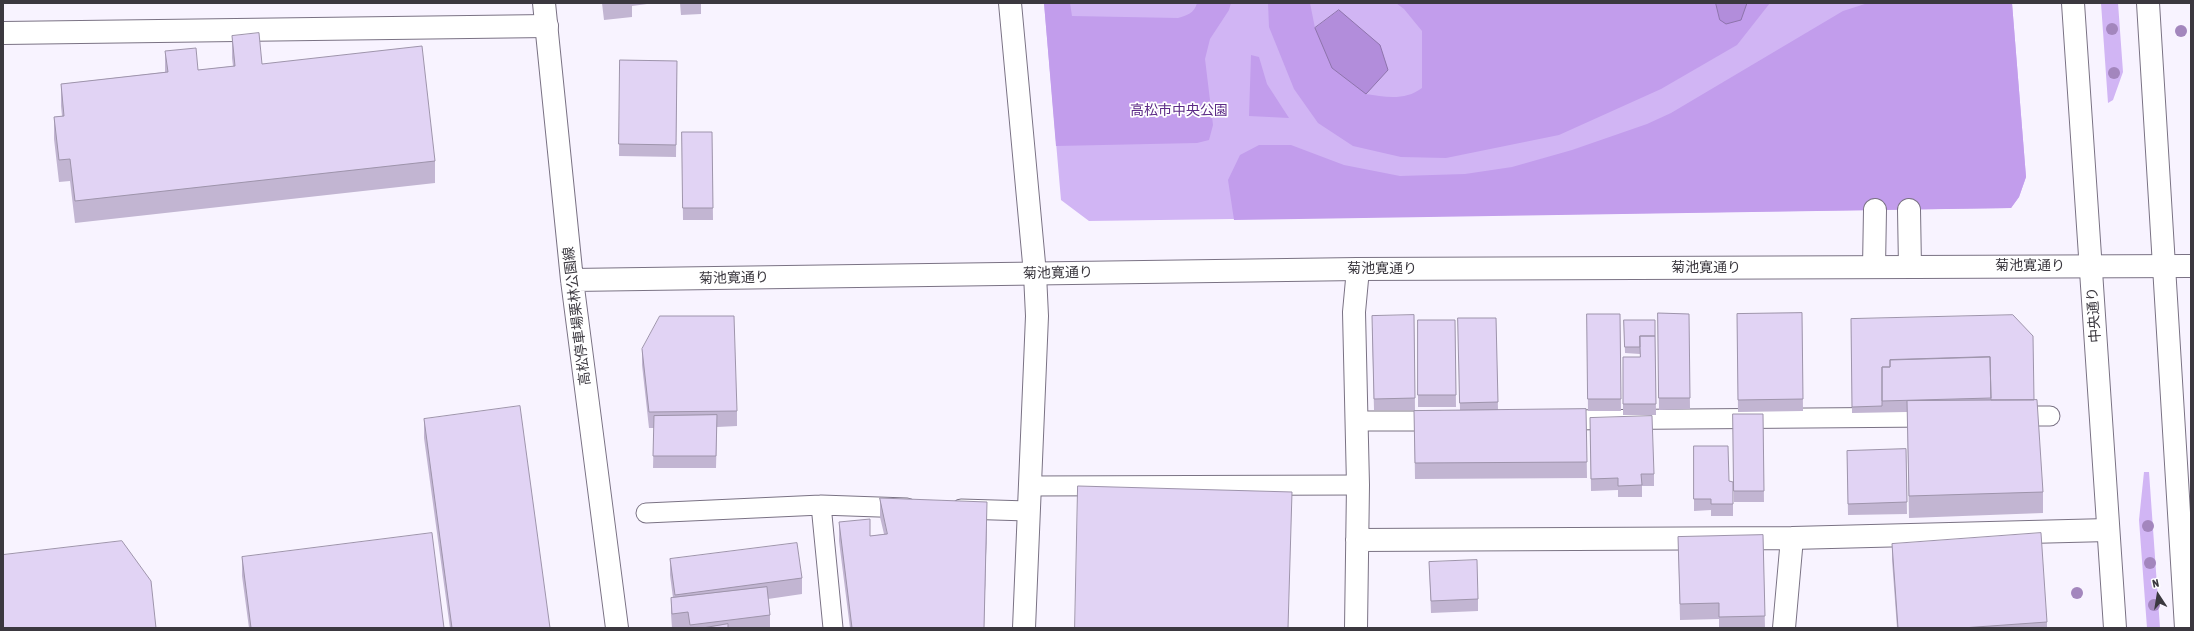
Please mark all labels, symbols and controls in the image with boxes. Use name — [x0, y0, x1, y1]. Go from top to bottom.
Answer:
park label: 高松市中央公園 — [1130, 103, 1228, 119]
street label: 高松停車場栗林公園線 — [560, 245, 594, 387]
street label: 菊池寛通り — [1995, 258, 2065, 274]
street label: 菊池寛通り — [1671, 260, 1741, 276]
street label: 菊池寛通り — [1347, 261, 1417, 277]
street label: 菊池寛通り — [1023, 264, 1093, 282]
street label: 菊池寛通り — [699, 269, 769, 287]
street label: 中央通り — [2084, 286, 2104, 344]
north arrow — [2138, 575, 2178, 615]
text: N — [2151, 577, 2160, 590]

